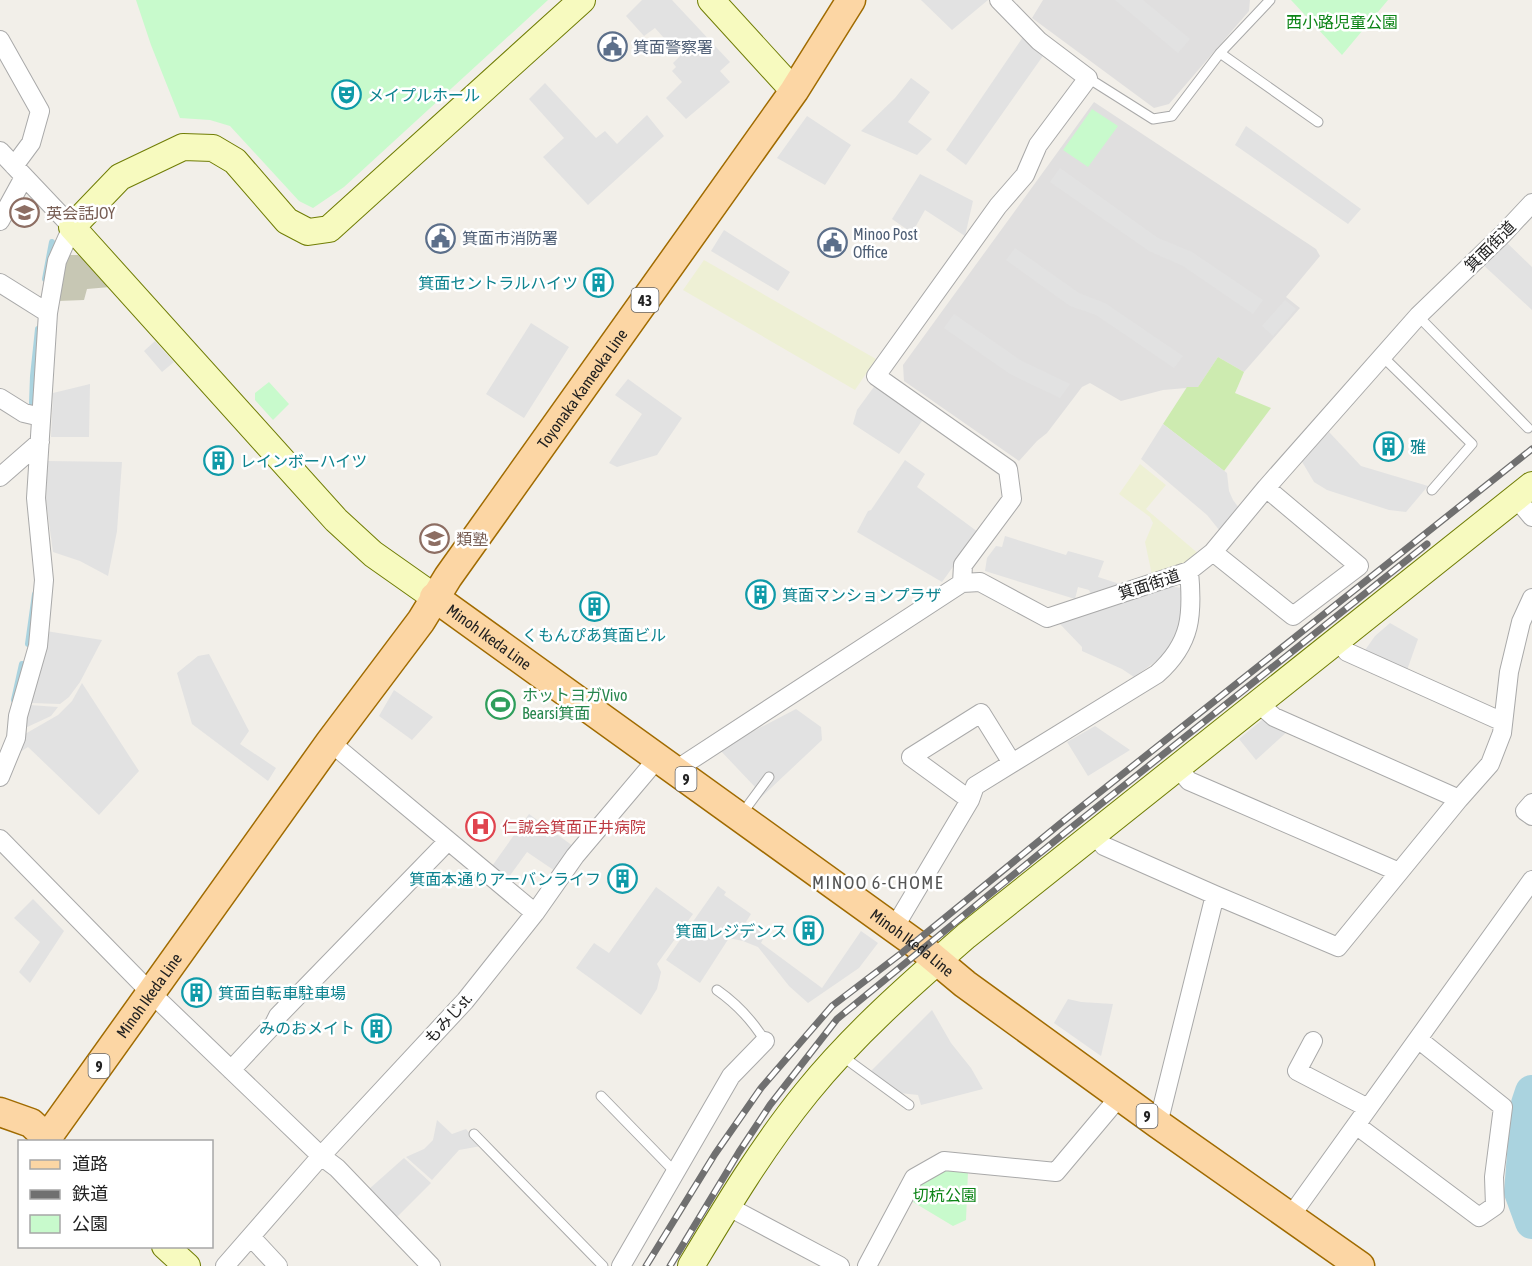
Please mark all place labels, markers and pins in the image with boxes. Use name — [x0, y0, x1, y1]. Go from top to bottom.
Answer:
public building icon: 箕面警察署 — [596, 31, 628, 63]
place label: 箕面警察署 — [633, 38, 713, 56]
theatre icon: メイプルホール — [331, 79, 363, 111]
place label: メイプルホール — [368, 86, 480, 104]
school or university icon: 英会話JOY — [9, 197, 41, 229]
place label: 英会話JOY — [46, 204, 116, 222]
public building icon: 箕面市消防署 — [425, 222, 457, 254]
place label: Minoo Post Office — [853, 225, 918, 261]
public building icon: Minoo Post Office — [816, 227, 848, 259]
place label: 箕面市消防署 — [462, 229, 558, 247]
building icon: 箕面セントラルハイツ — [583, 267, 615, 299]
place label: 箕面セントラルハイツ — [418, 274, 578, 292]
building icon: 雅 — [1373, 431, 1405, 463]
place label: 雅 — [1410, 438, 1426, 456]
building icon: レインボーハイツ — [203, 445, 235, 477]
place label: レインボーハイツ — [240, 452, 367, 470]
school or university icon: 類塾 — [419, 523, 451, 555]
place label: 類塾 — [456, 530, 488, 548]
building icon: 箕面マンションプラザ — [745, 579, 777, 611]
place label: 箕面マンションプラザ — [782, 586, 942, 604]
building icon: くもんぴあ箕面ビル — [578, 591, 610, 623]
place label: くもんぴあ箕面ビル — [522, 626, 666, 644]
place label: ホットヨガVivo Bearsi箕面 — [522, 686, 627, 722]
sports icon: ホットヨガVivo Bearsi箕面 — [485, 688, 517, 720]
hospital icon: 仁誠会箕面正井病院 — [465, 811, 497, 843]
place label: 仁誠会箕面正井病院 — [502, 818, 646, 836]
building icon: 箕面本通りアーバンライフ — [606, 863, 638, 895]
place label: 箕面本通りアーバンライフ — [409, 870, 601, 888]
building icon: 箕面レジデンス — [792, 915, 824, 947]
place label: 箕面レジデンス — [675, 922, 787, 940]
building icon: 箕面自転車駐車場 — [181, 977, 213, 1009]
place label: 箕面自転車駐車場 — [218, 984, 346, 1002]
building icon: みのおメイト — [360, 1012, 392, 1044]
place label: みのおメイト — [259, 1019, 355, 1037]

